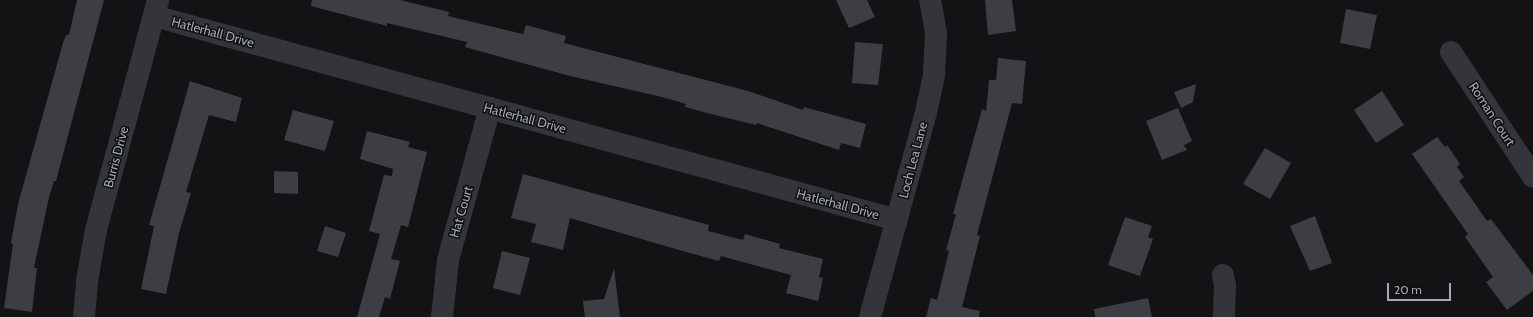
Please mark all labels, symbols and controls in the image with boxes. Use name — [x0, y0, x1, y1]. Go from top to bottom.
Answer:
street label: Hatlerhall Drive — [170, 13, 256, 51]
street label: Roman Court — [1466, 79, 1518, 149]
street label: Hatlerhall Drive — [482, 99, 568, 137]
street label: Loch Lea Lane — [895, 120, 931, 200]
street label: Burris Drive — [100, 125, 132, 189]
street label: Hat Court — [446, 185, 476, 239]
street label: Hatlerhall Drive — [795, 185, 881, 223]
scale bar — [1389, 275, 1453, 301]
text: 20 m — [1394, 282, 1422, 297]

